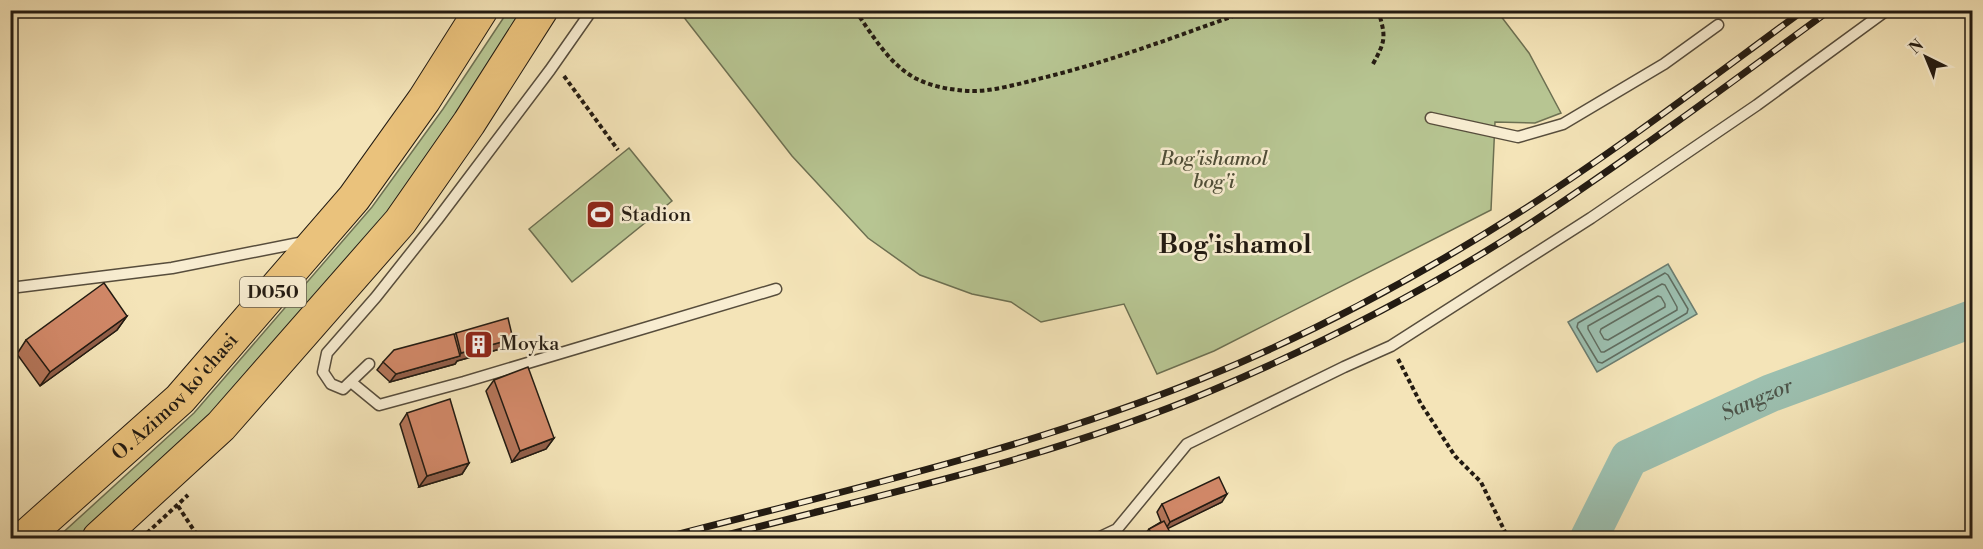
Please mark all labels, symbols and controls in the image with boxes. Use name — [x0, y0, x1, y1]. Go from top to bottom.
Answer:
north arrow — [1896, 27, 1956, 87]
text: N — [1905, 35, 1928, 58]
park label: Bog'ishamol bog'i — [1159, 147, 1268, 195]
sports icon: Stadion — [584, 199, 616, 231]
place label: Stadion — [621, 203, 691, 228]
district label: Bog'ishamol — [1158, 229, 1312, 261]
road number: D050 — [240, 277, 306, 307]
street label: O. Azimov ko'chasi — [107, 328, 244, 466]
building icon: Moyka — [463, 328, 495, 360]
place label: Moyka — [500, 332, 560, 357]
water label: Sangzor — [1717, 373, 1798, 427]

